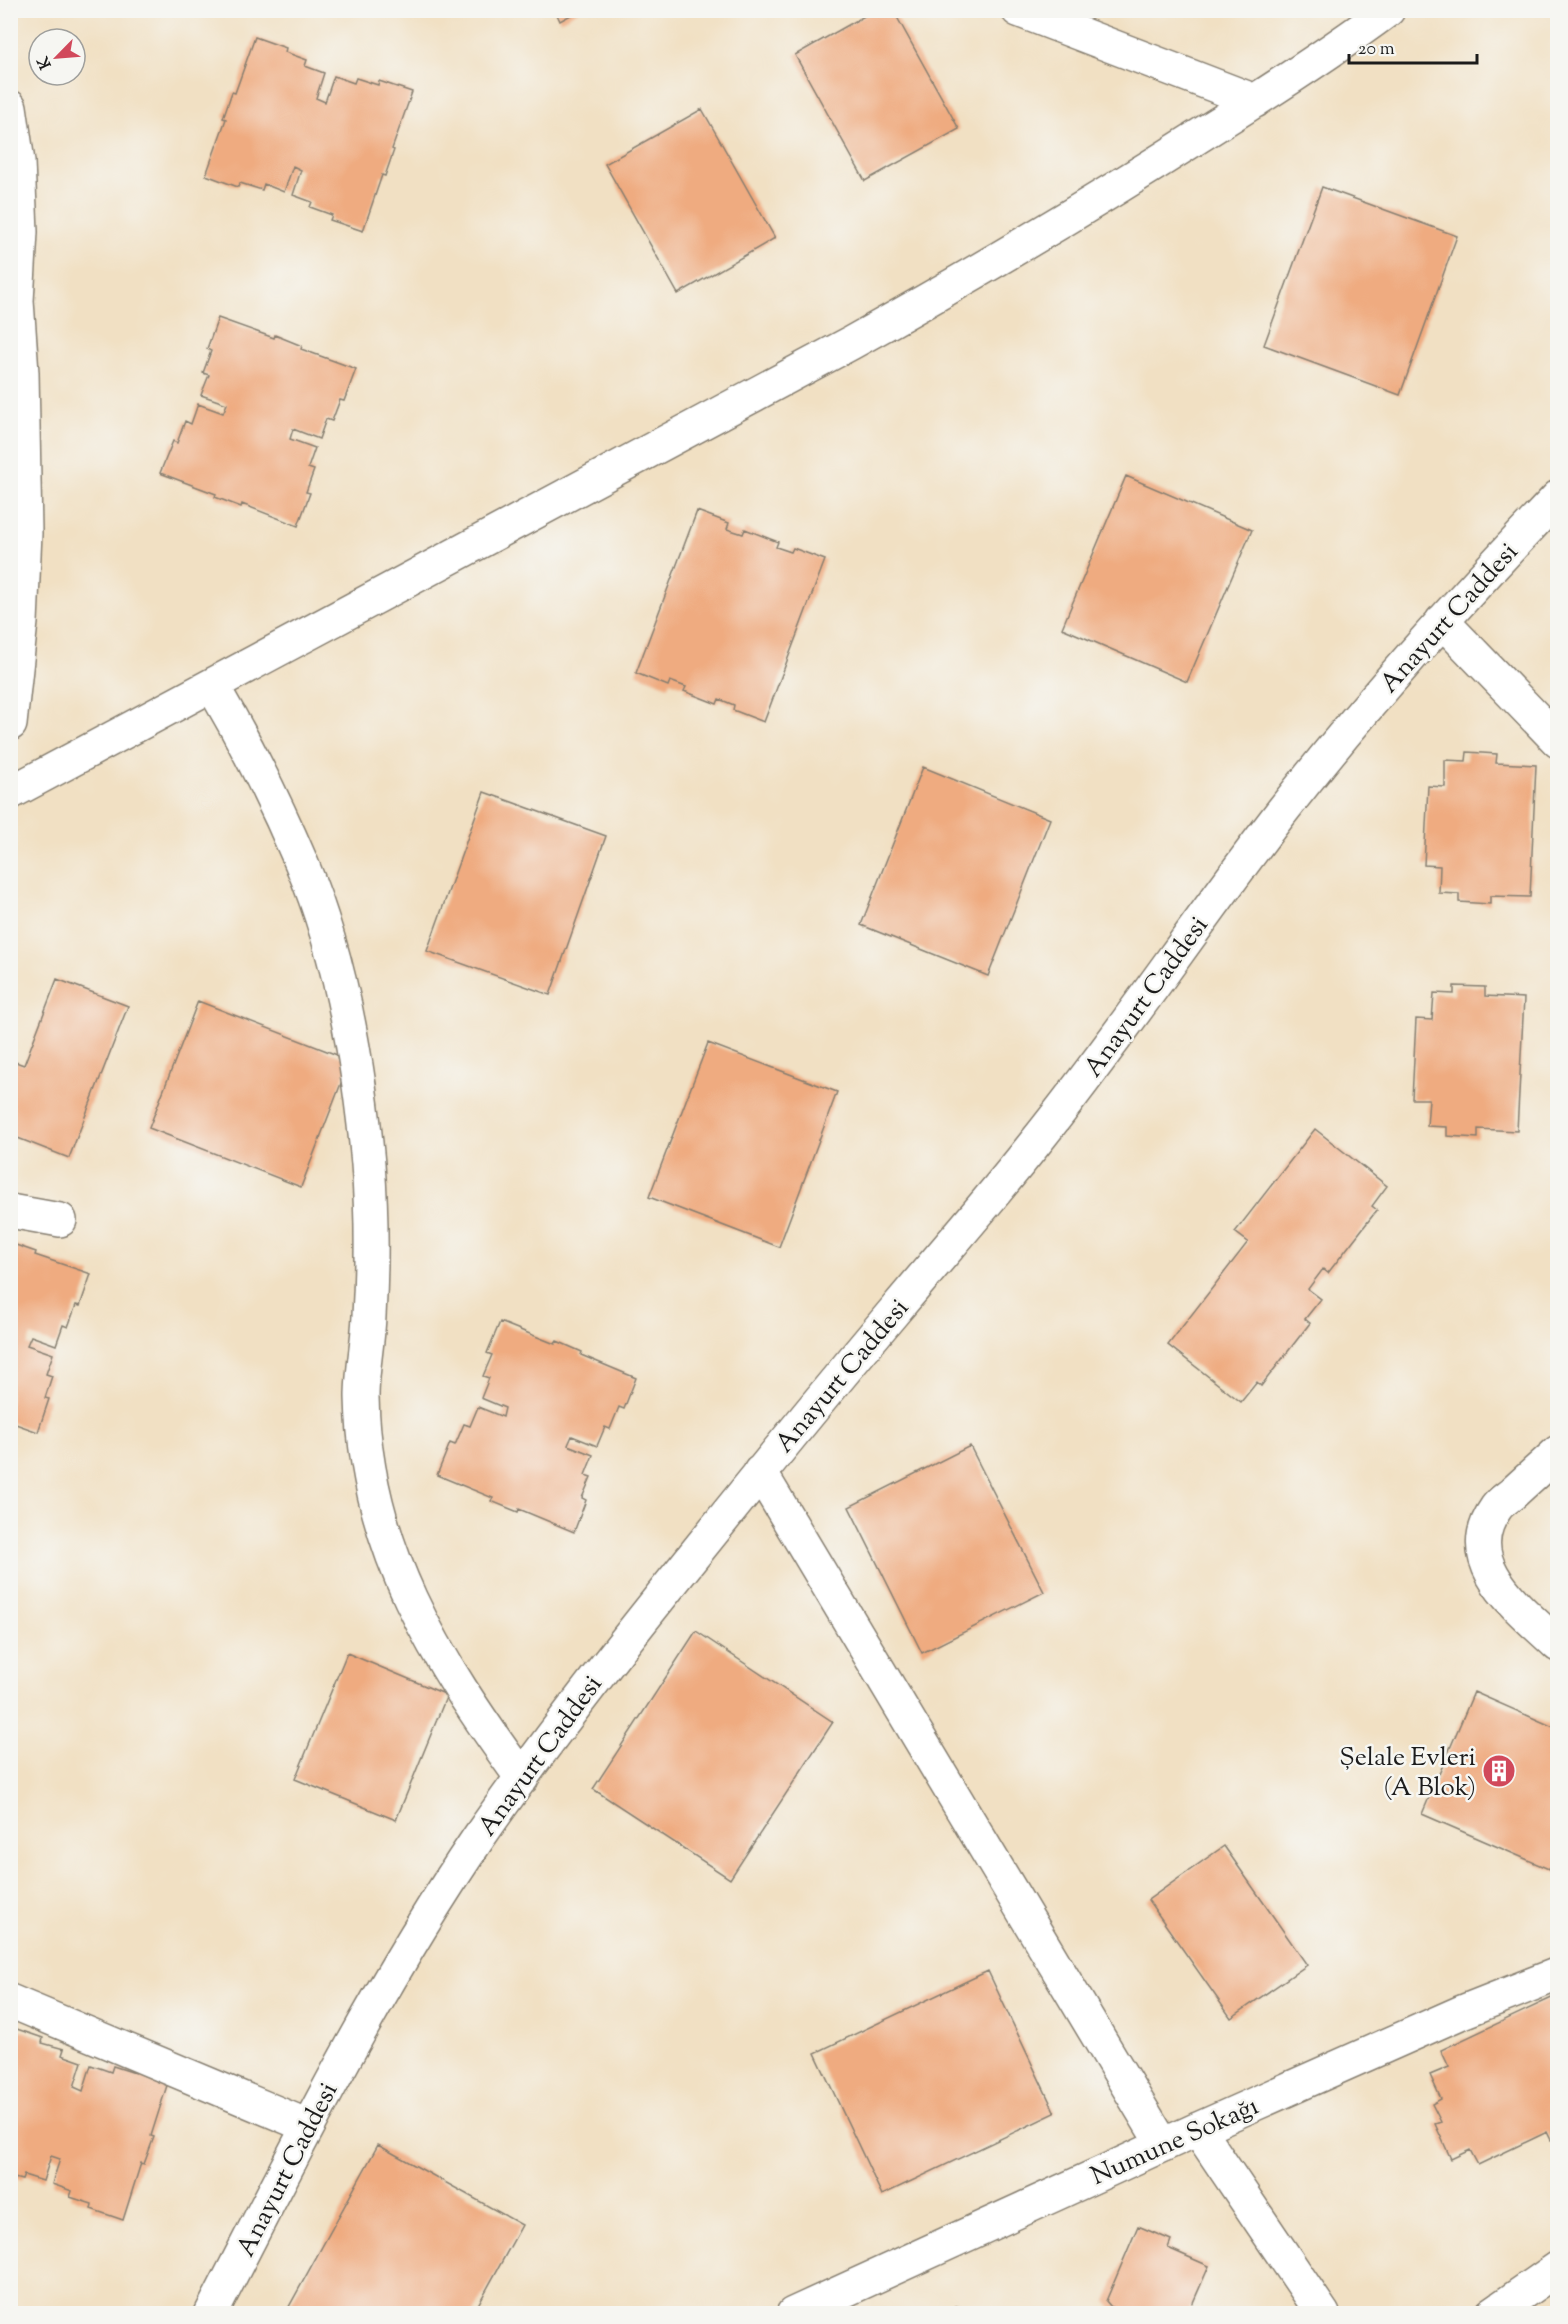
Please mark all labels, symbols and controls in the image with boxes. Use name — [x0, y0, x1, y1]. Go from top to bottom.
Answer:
north arrow — [27, 27, 87, 87]
scale bar — [1349, 27, 1476, 65]
text: 20 m — [1358, 37, 1395, 63]
text: K — [33, 52, 59, 72]
street label: Anayurt Caddesi — [1372, 535, 1528, 702]
street label: Anayurt Caddesi — [1076, 909, 1218, 1086]
street label: Anayurt Caddesi — [767, 1292, 918, 1462]
street label: Anayurt Caddesi — [470, 1668, 612, 1845]
place label: Şelale Evleri (A Blok) — [1339, 1740, 1476, 1807]
building icon: Şelale Evleri (A Blok) — [1481, 1753, 1517, 1789]
street label: Anayurt Caddesi — [228, 2077, 348, 2264]
street label: Numune Sokağı — [1085, 2089, 1265, 2196]

